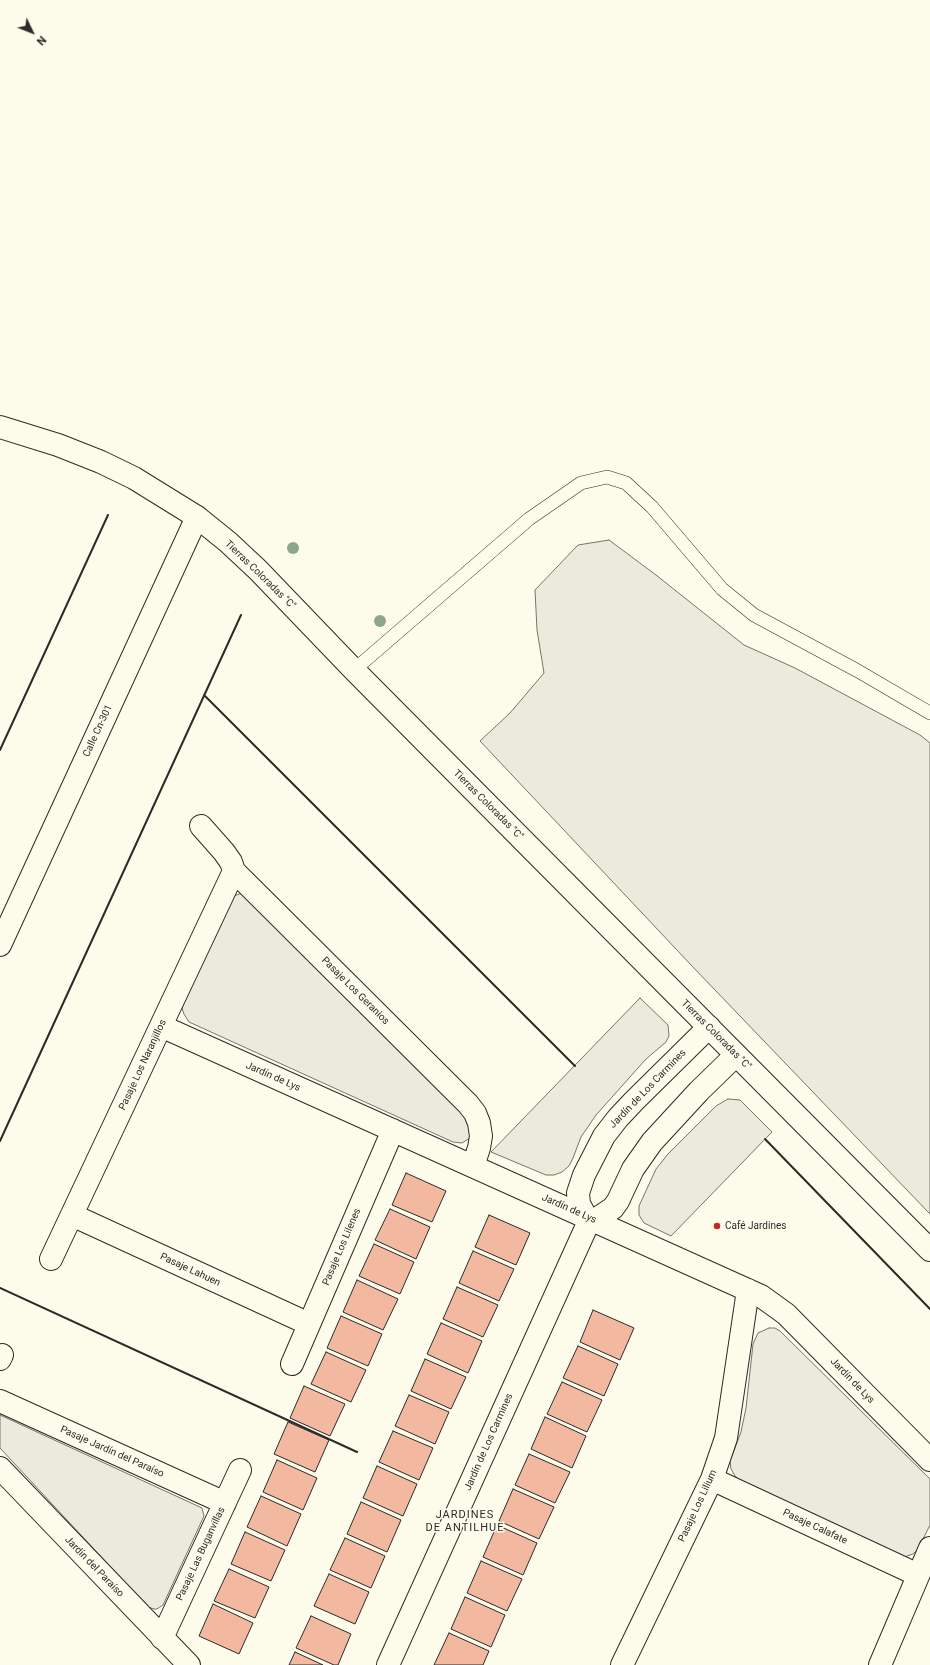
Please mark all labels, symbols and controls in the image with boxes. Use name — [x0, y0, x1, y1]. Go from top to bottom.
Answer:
north arrow — [12, 12, 52, 52]
text: N — [34, 33, 49, 48]
street label: Tierras Coloradas "C" — [222, 538, 298, 612]
street label: Calle Cn-301 — [81, 703, 115, 759]
street label: Tierras Coloradas "C" — [451, 768, 525, 842]
street label: Pasaje Los Geranios — [319, 955, 391, 1027]
street label: Tierras Coloradas "C" — [679, 998, 753, 1072]
street label: Pasaje Los Naranjillos — [117, 1018, 169, 1112]
street label: Jardín de Los Carmines — [607, 1047, 689, 1131]
street label: Jardín de Lys — [244, 1060, 302, 1094]
street label: Jardín de Lys — [540, 1192, 598, 1226]
street label: Pasaje Los Lilenes — [320, 1207, 364, 1287]
place label: Café Jardines — [725, 1220, 786, 1232]
marker: Café Jardines — [712, 1221, 722, 1231]
street label: Pasaje Lahuen — [158, 1251, 222, 1289]
street label: Jardín de Lys — [827, 1356, 877, 1406]
street label: Jardín de Los Carmines — [462, 1392, 516, 1492]
street label: Pasaje Jardín del Paraíso — [58, 1424, 166, 1480]
street label: Pasaje Los Lilium — [676, 1468, 720, 1544]
street label: Pasaje Las Buganvillas — [174, 1505, 228, 1603]
street label: Pasaje Calafate — [781, 1507, 849, 1547]
district label: JARDINES DE ANTILHUE — [426, 1508, 504, 1534]
street label: Jardín del Paraíso — [62, 1534, 126, 1600]

